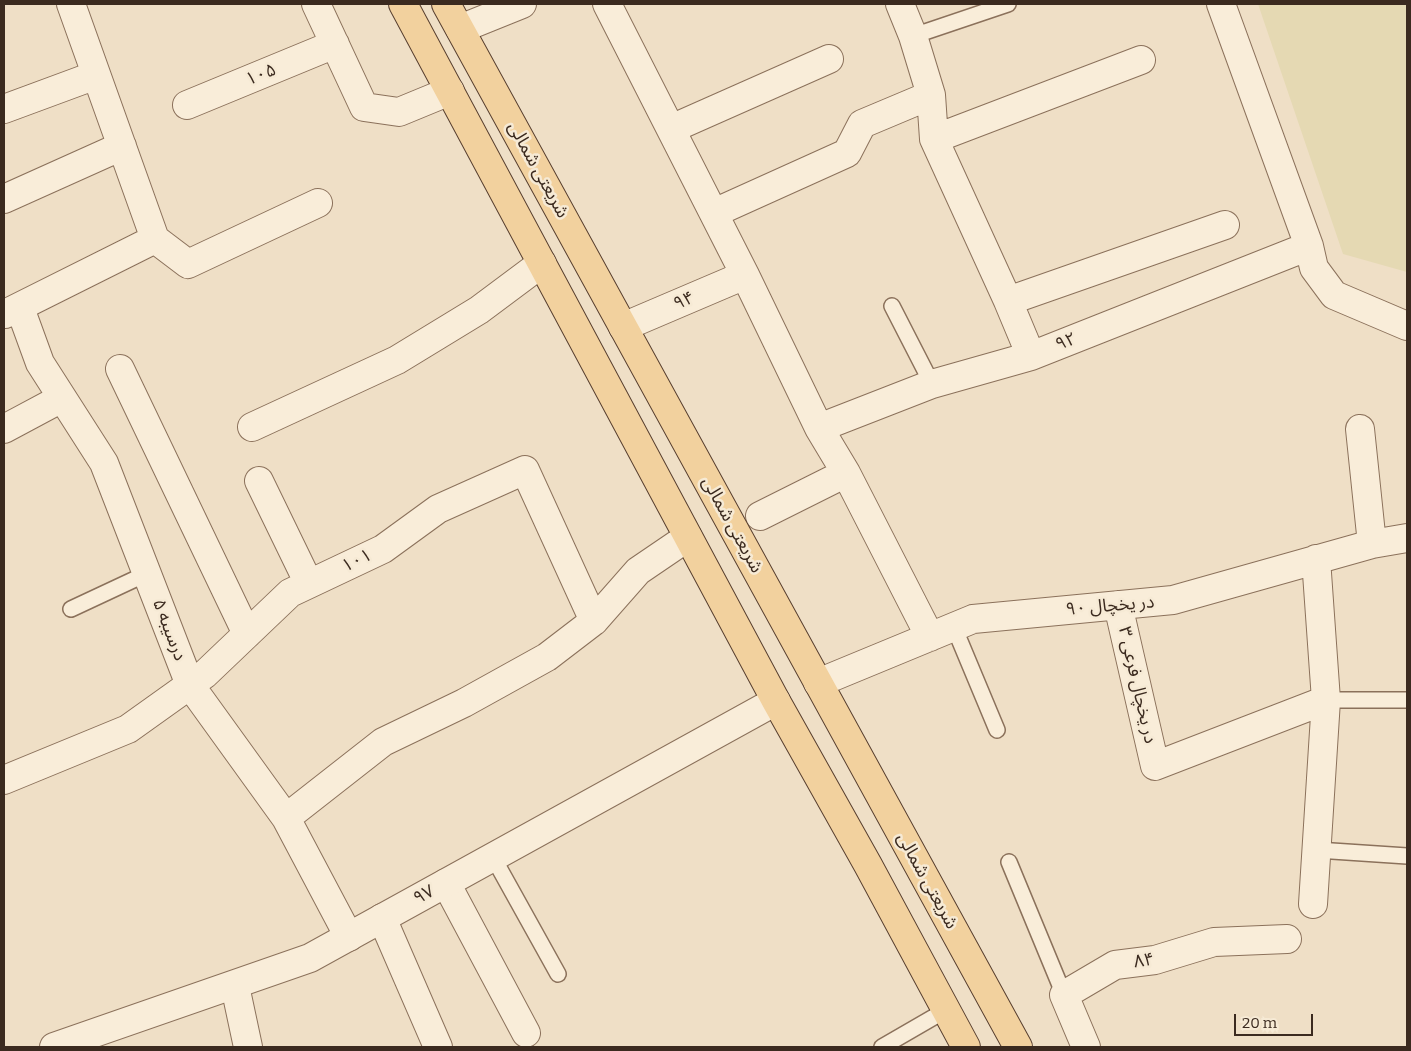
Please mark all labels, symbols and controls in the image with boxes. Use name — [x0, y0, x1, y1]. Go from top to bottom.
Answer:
street label: ۱۰۵ — [243, 59, 279, 91]
street label: شریعتی شمالی — [503, 118, 573, 222]
street label: ۹۴ — [670, 287, 698, 315]
street label: ۹۲ — [1052, 328, 1080, 356]
street label: شریعتی شمالی — [697, 473, 767, 577]
street label: ۱۰۱ — [338, 545, 376, 577]
street label: در یخچال ۹۰ — [1065, 591, 1155, 621]
street label: درسیبه ۵ — [147, 596, 191, 664]
street label: در یخچال فرعی ۳ — [1113, 624, 1161, 746]
street label: شریعتی شمالی — [892, 829, 962, 933]
street label: ۹۷ — [410, 881, 438, 909]
street label: ۸۴ — [1132, 949, 1156, 973]
scale bar — [1236, 1004, 1315, 1036]
text: 20 m — [1242, 1014, 1277, 1032]

